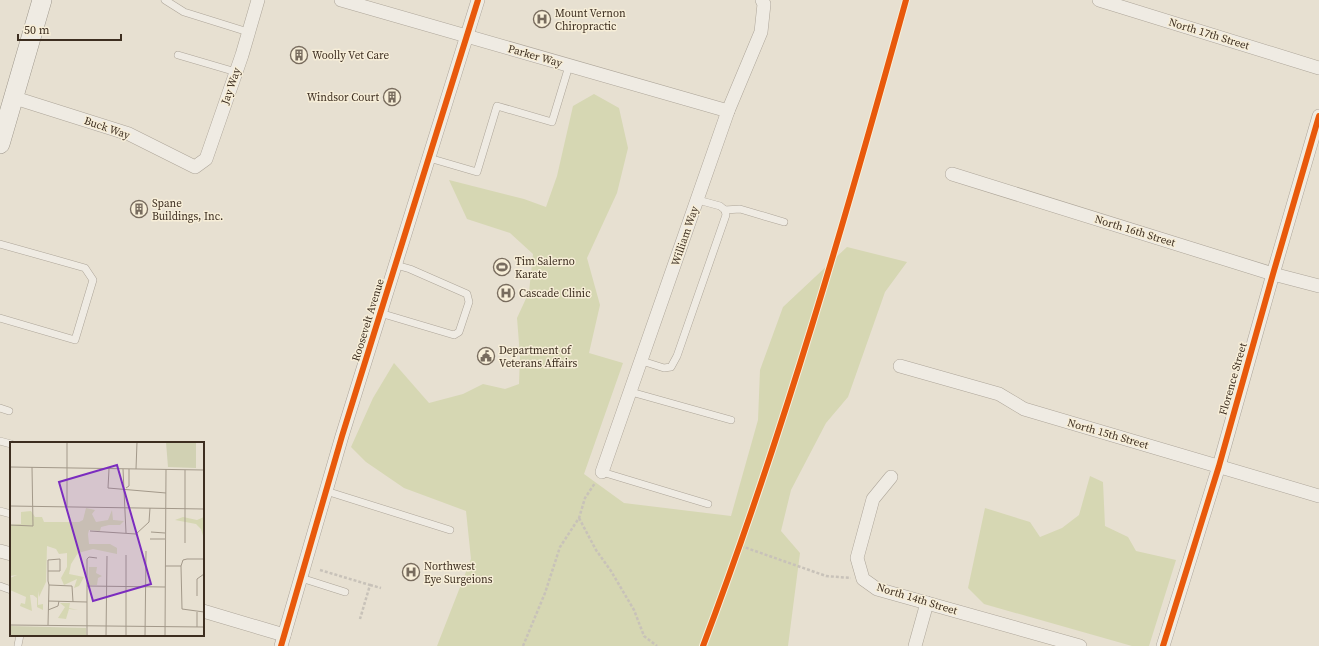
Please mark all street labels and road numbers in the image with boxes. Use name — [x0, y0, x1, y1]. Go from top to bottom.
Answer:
street label: North 17th Street — [1167, 15, 1252, 54]
street label: Parker Way — [506, 41, 564, 71]
street label: Jay Way — [217, 65, 244, 107]
street label: Buck Way — [82, 113, 132, 143]
street label: William Way — [668, 204, 702, 268]
street label: North 16th Street — [1093, 212, 1178, 251]
street label: Roosevelt Avenue — [348, 276, 388, 363]
street label: Florence Street — [1216, 341, 1251, 417]
street label: North 15th Street — [1066, 415, 1151, 453]
street label: North 14th Street — [875, 580, 960, 619]

